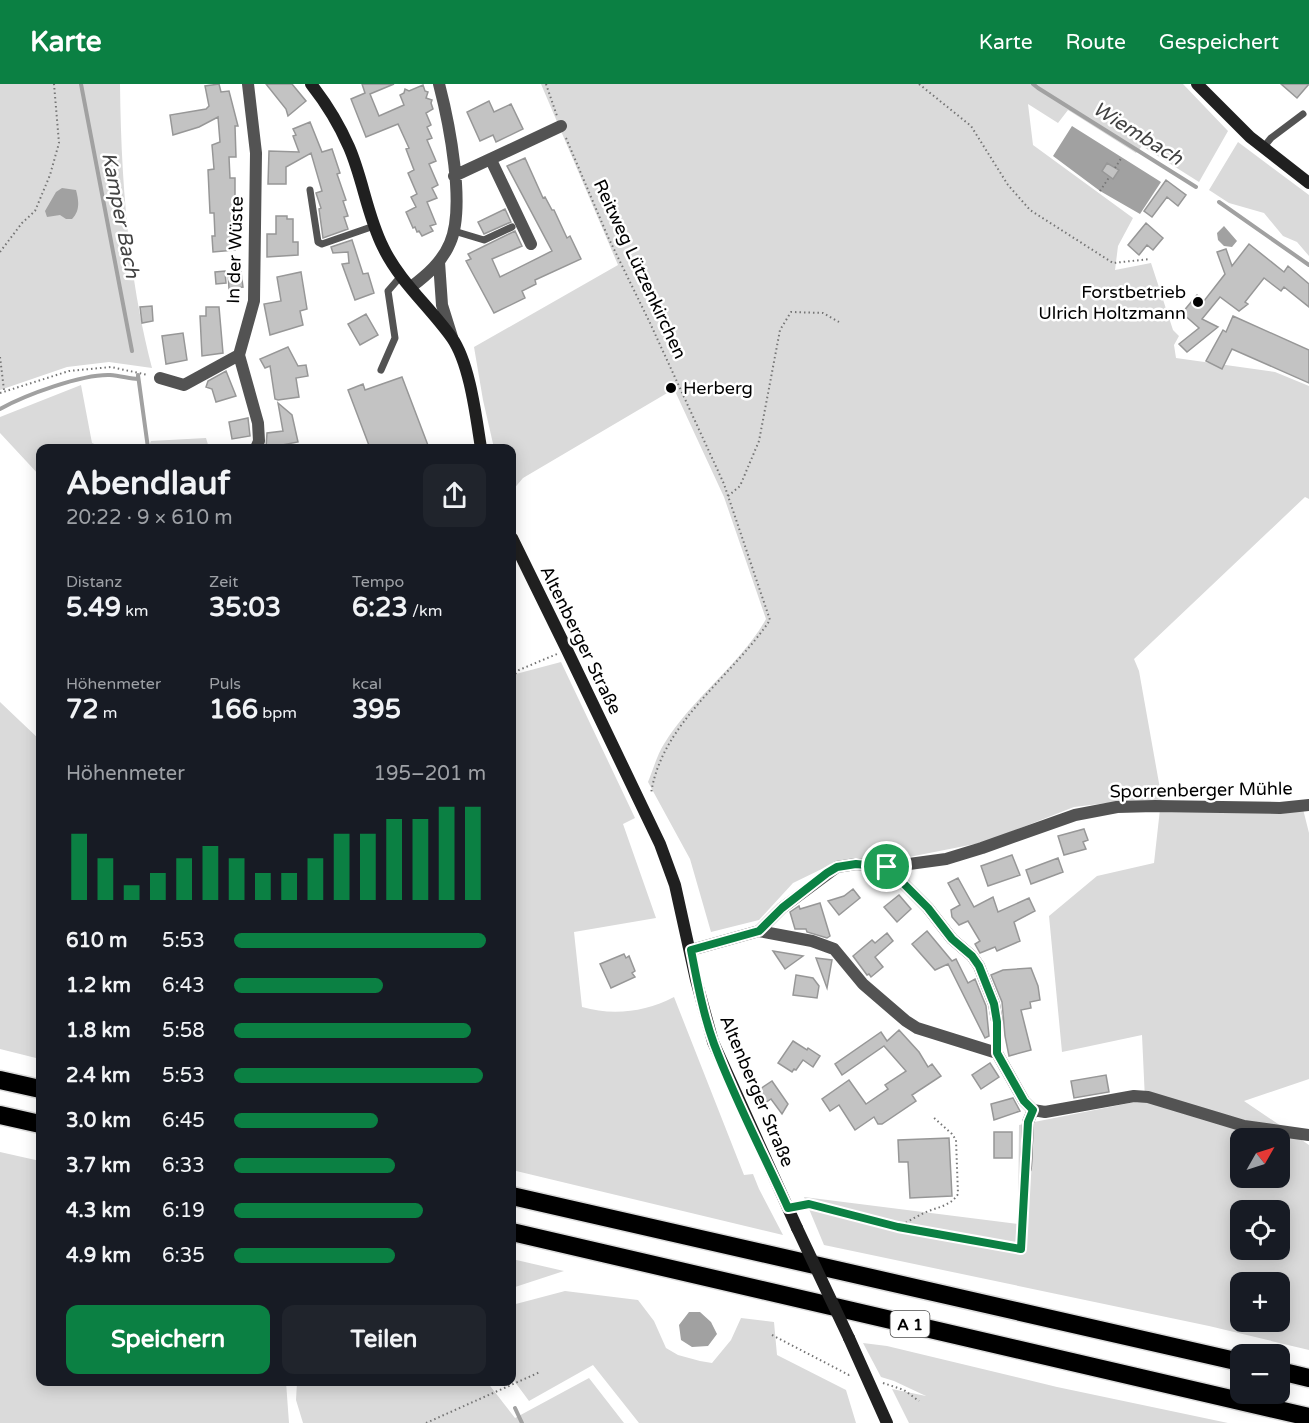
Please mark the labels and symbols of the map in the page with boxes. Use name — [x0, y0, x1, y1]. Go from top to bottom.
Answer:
water label: Wiembach — [1088, 97, 1188, 171]
water label: Kamper Bach — [96, 150, 144, 281]
street label: Reitweg Lützenkirchen — [589, 176, 691, 362]
street label: In der Wüste — [222, 196, 248, 304]
place label: Forstbetrieb Ulrich Holtzmann — [1038, 281, 1186, 324]
marker: Forstbetrieb Ulrich Holtzmann — [1191, 295, 1205, 309]
place label: Herberg — [683, 377, 753, 399]
marker: Herberg — [664, 381, 678, 395]
street label: Altenberger Straße — [535, 562, 627, 718]
street label: Sporrenberger Mühle — [1109, 777, 1293, 803]
pin — [861, 841, 912, 892]
street label: Altenberger Straße — [715, 1012, 799, 1170]
north arrow — [1230, 1128, 1290, 1188]
road number: A 1 — [890, 1311, 930, 1337]

